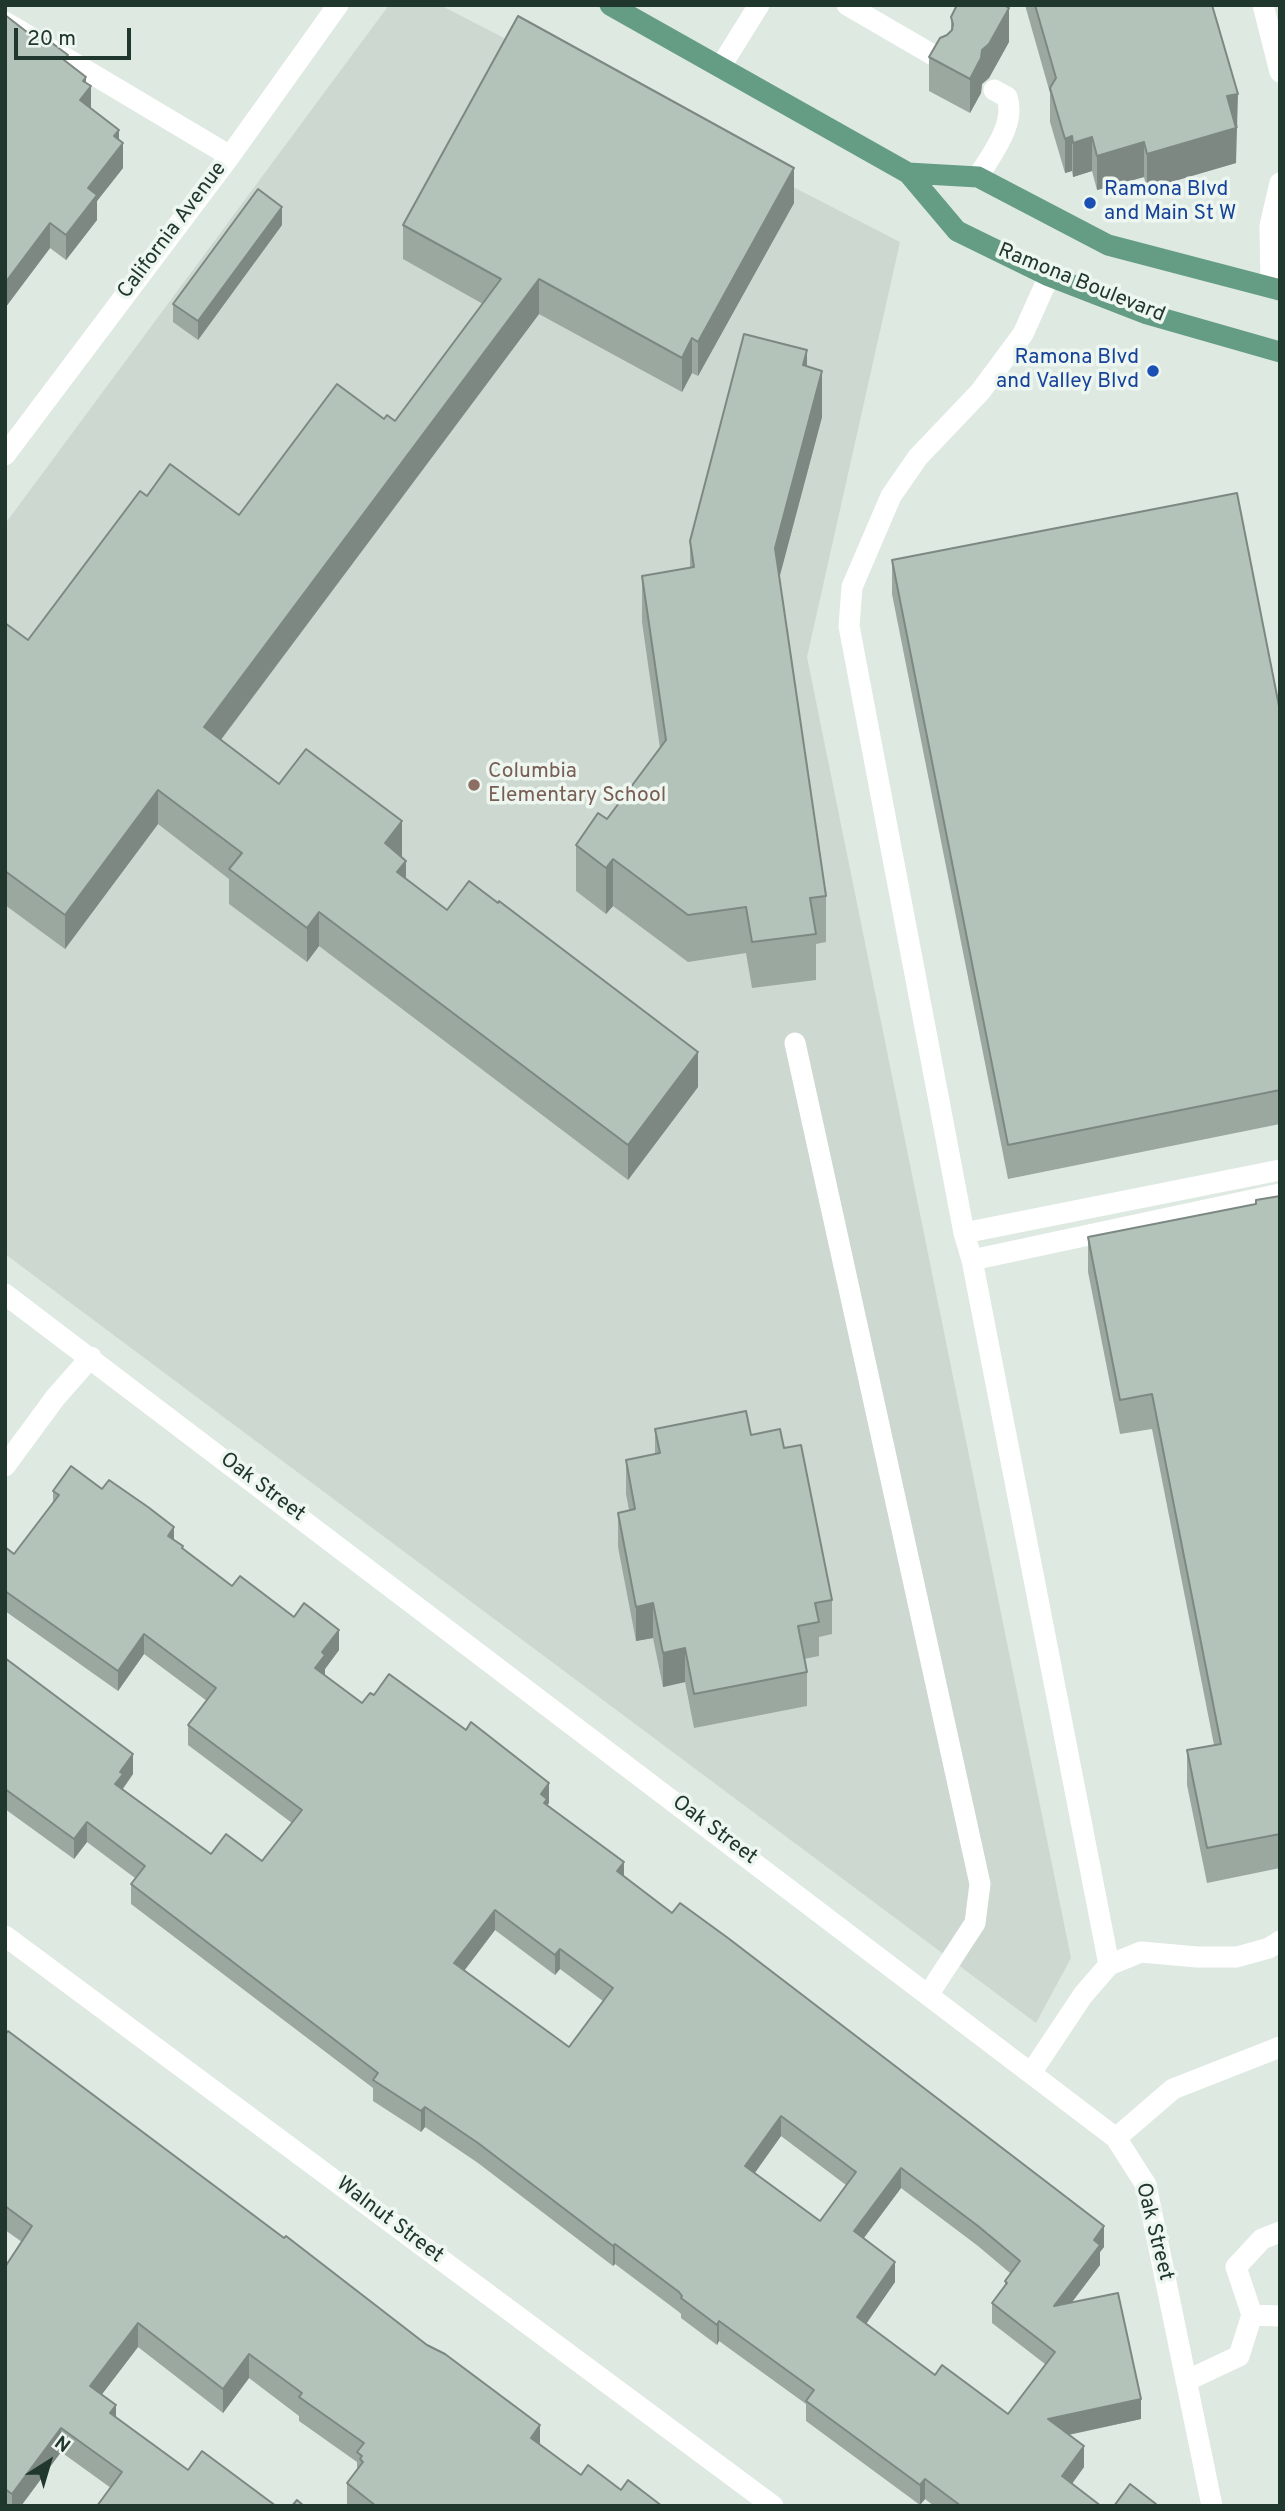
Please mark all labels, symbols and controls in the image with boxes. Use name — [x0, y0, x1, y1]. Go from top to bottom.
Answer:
scale bar — [18, 14, 135, 58]
text: 20 m — [27, 26, 76, 53]
street label: California Avenue — [113, 158, 233, 304]
place label: Ramona Blvd and Main St W — [1104, 178, 1236, 228]
marker: Ramona Blvd and Main St W — [1082, 195, 1098, 211]
street label: Ramona Boulevard — [994, 239, 1168, 329]
place label: Ramona Blvd and Valley Blvd — [996, 346, 1139, 396]
marker: Ramona Blvd and Valley Blvd — [1145, 363, 1161, 379]
place label: Columbia Elementary School — [488, 760, 666, 810]
marker: Columbia Elementary School — [466, 777, 482, 793]
street label: Oak Street — [215, 1448, 309, 1528]
street label: Oak Street — [667, 1791, 761, 1871]
street label: Walnut Street — [330, 2172, 448, 2270]
street label: Oak Street — [1129, 2180, 1177, 2284]
north arrow — [14, 2427, 84, 2497]
text: N — [49, 2432, 74, 2459]

